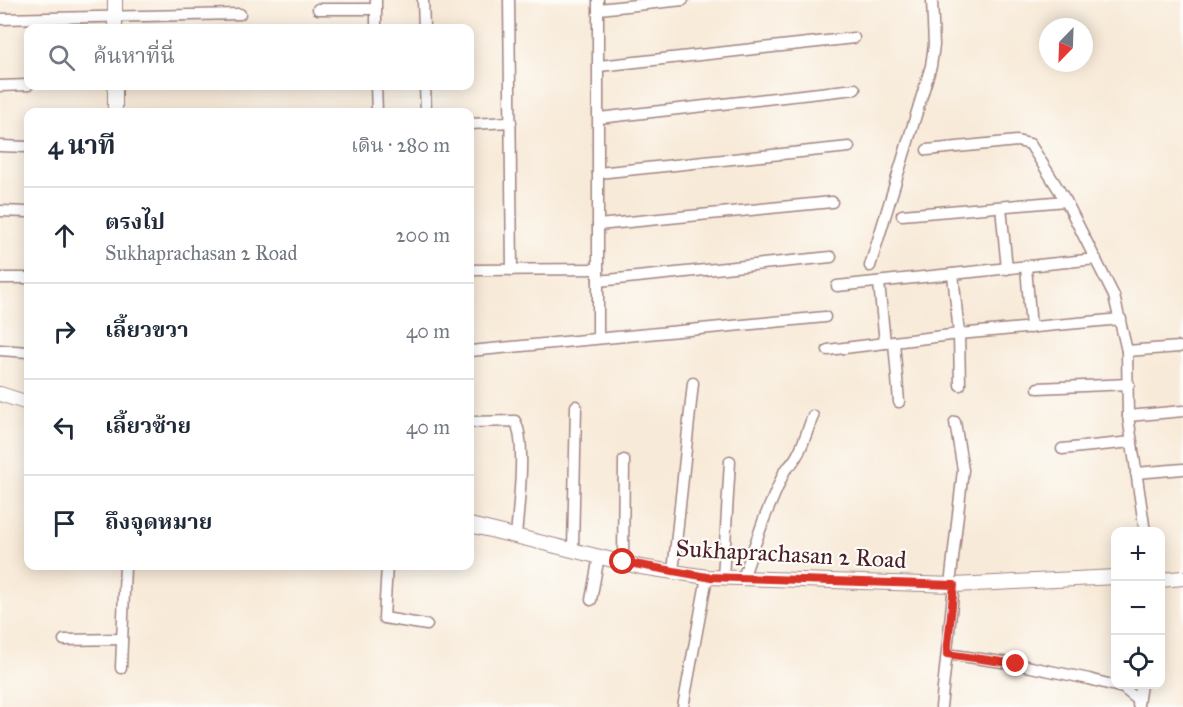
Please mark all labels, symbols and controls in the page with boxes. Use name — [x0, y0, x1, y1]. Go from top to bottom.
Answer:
north arrow — [1039, 18, 1093, 72]
search box — [24, 24, 474, 90]
icon: search — [45, 41, 78, 74]
text: ค้นหาที่นี่ — [93, 42, 175, 69]
text: 4 นาที — [48, 129, 116, 161]
text: เดิน · 280 m — [351, 133, 450, 157]
text: ตรงไป — [105, 208, 165, 235]
icon: ahead — [48, 219, 81, 252]
text: 200 m — [396, 223, 450, 247]
text: Sukhaprachasan 2 Road — [105, 241, 298, 265]
icon: right — [48, 315, 81, 348]
text: เลี้ยวขวา — [105, 316, 189, 343]
text: 40 m — [406, 319, 450, 343]
icon: left — [48, 411, 81, 444]
text: เลี้ยวซ้าย — [105, 412, 191, 439]
text: 40 m — [406, 415, 450, 439]
icon: arrive — [48, 507, 81, 540]
text: ถึงจุดหมาย — [105, 508, 212, 535]
map controls — [1111, 527, 1165, 689]
button: + — [1111, 527, 1165, 581]
street label: Sukhaprachasan 2 Road — [675, 533, 907, 575]
route start — [609, 548, 635, 574]
button: − — [1111, 581, 1165, 635]
button: locate — [1111, 635, 1165, 689]
route end — [1002, 650, 1028, 676]

